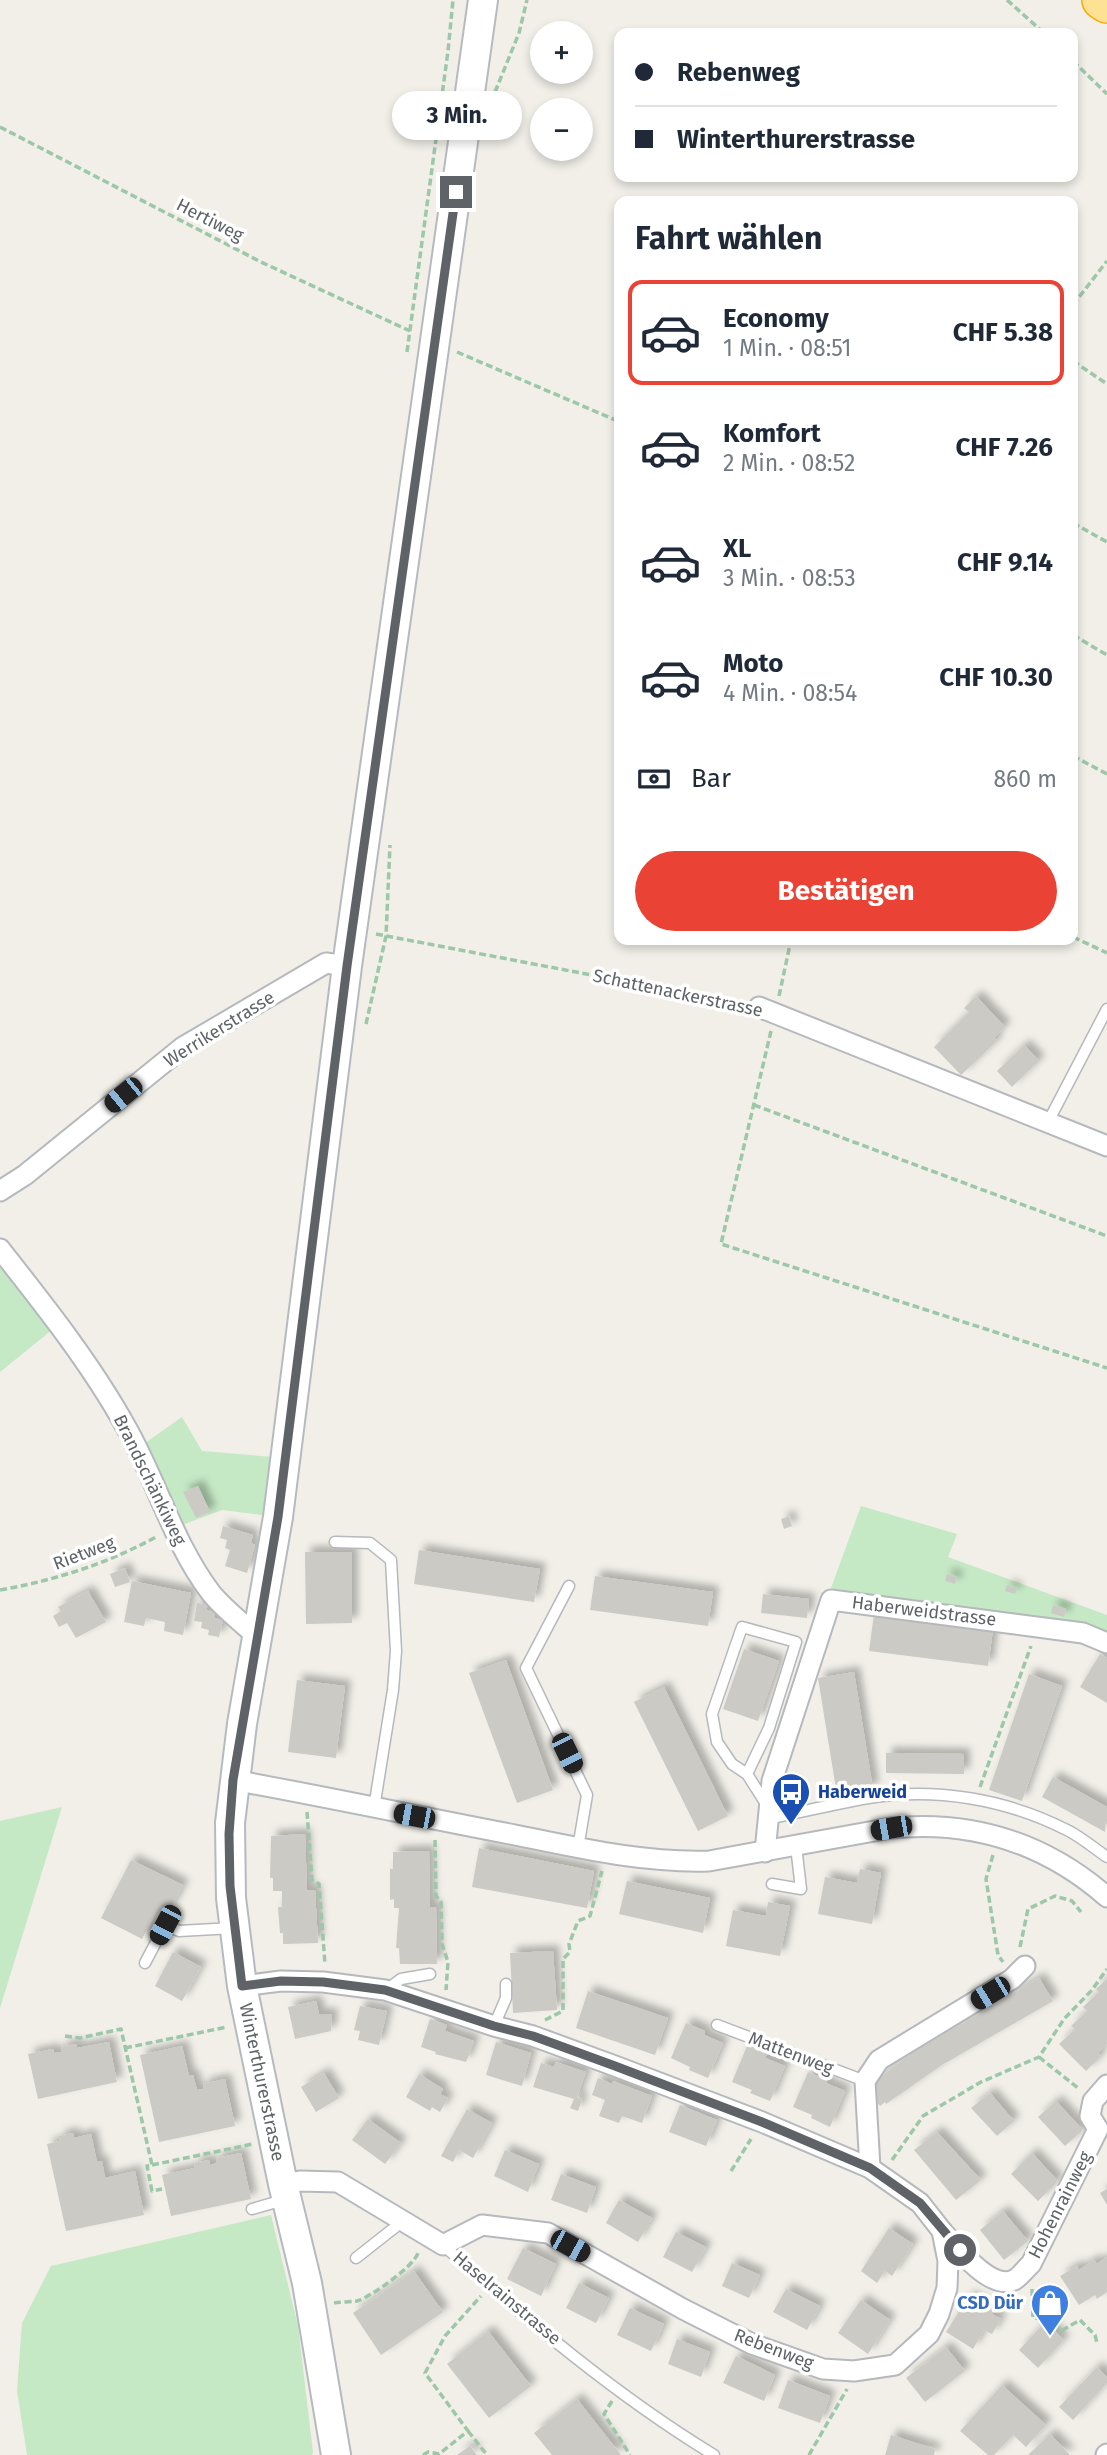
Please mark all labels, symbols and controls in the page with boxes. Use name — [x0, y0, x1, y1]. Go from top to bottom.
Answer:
map controls — [530, 21, 593, 161]
button: + — [530, 21, 593, 84]
text: Rebenweg — [677, 57, 800, 88]
callout: 3 Min. — [391, 90, 521, 140]
button: − — [530, 98, 593, 161]
text: 3 Min. — [427, 101, 487, 129]
text: Winterthurerstrasse — [677, 124, 915, 155]
route end — [440, 176, 472, 208]
street label: Hertiweg — [173, 194, 248, 247]
text: Fahrt wählen — [635, 219, 822, 257]
icon: car — [639, 301, 702, 364]
text: Economy — [723, 303, 829, 334]
text: CHF 5.38 — [953, 317, 1053, 348]
text: 1 Min. · 08:51 — [723, 334, 852, 362]
icon: car — [639, 416, 702, 479]
text: Komfort — [723, 418, 821, 449]
text: CHF 7.26 — [955, 432, 1053, 463]
text: 2 Min. · 08:52 — [723, 449, 855, 477]
icon: car — [639, 531, 702, 594]
text: XL — [723, 533, 751, 564]
text: CHF 9.14 — [957, 547, 1053, 578]
text: 3 Min. · 08:53 — [723, 564, 856, 592]
icon: car — [639, 646, 702, 709]
text: Moto — [723, 648, 783, 679]
text: CHF 10.30 — [939, 662, 1053, 693]
text: 4 Min. · 08:54 — [723, 679, 857, 707]
icon: cash — [635, 760, 673, 798]
text: Bar — [691, 763, 731, 794]
text: 860 m — [993, 765, 1057, 793]
button: Bestätigen — [635, 851, 1057, 931]
street label: Schattenackerstrasse — [591, 964, 765, 1022]
street label: Werrikerstrasse — [160, 986, 278, 1072]
car — [101, 1074, 146, 1116]
street label: Brandschänkiweg — [109, 1411, 191, 1549]
street label: Rietweg — [50, 1531, 119, 1575]
street label: Haberweidstrasse — [851, 1591, 997, 1631]
car — [549, 1730, 586, 1776]
bus stop icon: Haberweid — [770, 1771, 812, 1826]
place label: Haberweid — [818, 1781, 907, 1803]
car — [392, 1802, 437, 1830]
car — [869, 1814, 914, 1842]
car — [146, 1902, 185, 1948]
car — [967, 1973, 1014, 2013]
street label: Winterthurerstrasse — [234, 2001, 290, 2163]
street label: Mattenweg — [746, 2027, 837, 2079]
street label: Hohenrainweg — [1024, 2147, 1097, 2262]
car — [547, 2227, 594, 2265]
route start — [944, 2234, 976, 2266]
street label: Haselrainstrasse — [448, 2246, 566, 2350]
shop icon: CSD Dür — [1029, 2282, 1071, 2337]
place label: CSD Dür — [957, 2292, 1024, 2314]
street label: Rebenweg — [731, 2324, 818, 2374]

